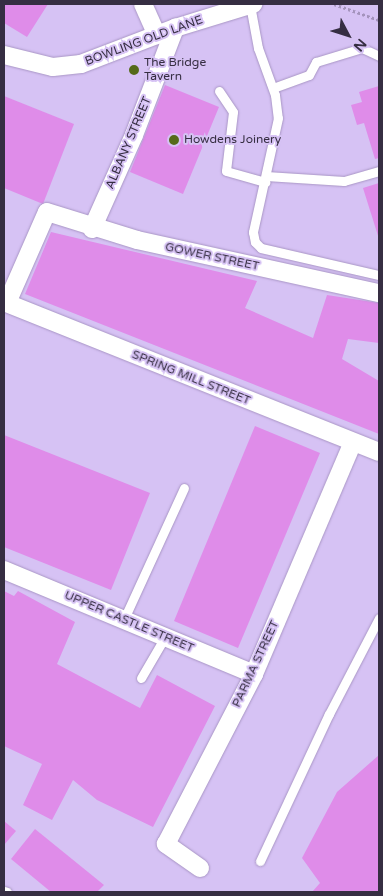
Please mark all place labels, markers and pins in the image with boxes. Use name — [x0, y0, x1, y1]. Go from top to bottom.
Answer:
place label: The Bridge Tavern — [144, 56, 206, 84]
marker: The Bridge Tavern — [128, 64, 140, 76]
place label: Howdens Joinery — [184, 133, 281, 147]
marker: Howdens Joinery — [168, 134, 180, 146]

